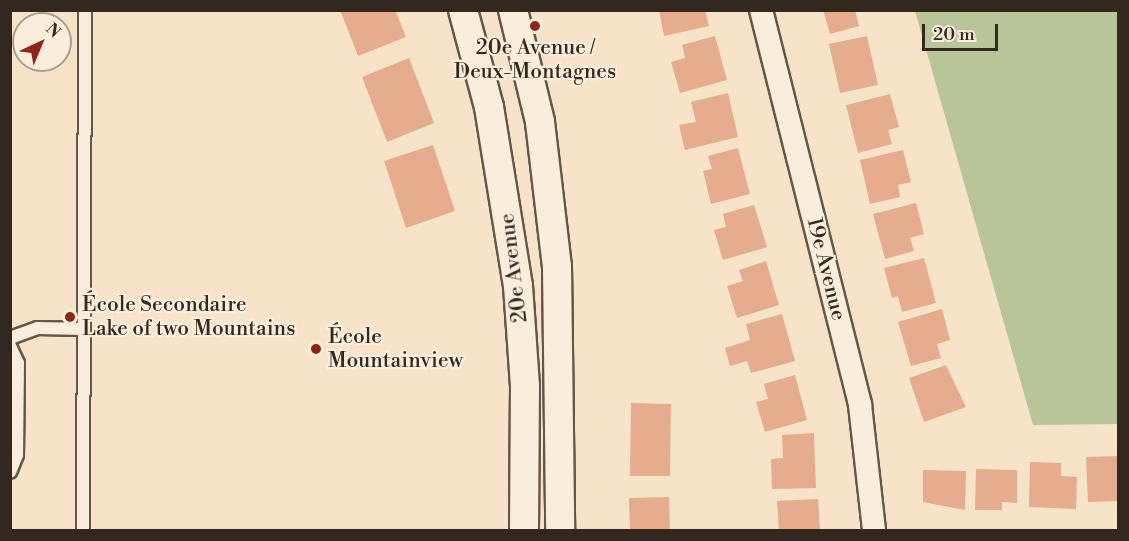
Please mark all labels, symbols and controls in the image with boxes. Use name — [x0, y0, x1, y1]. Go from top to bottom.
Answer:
north arrow — [12, 12, 72, 72]
scale bar — [925, 12, 1002, 50]
text: N — [42, 19, 65, 42]
marker: 20e Avenue / Deux-Montagnes — [528, 19, 542, 33]
text: 20 m — [933, 23, 975, 46]
place label: 20e Avenue / Deux-Montagnes — [454, 35, 616, 85]
street label: 20e Avenue — [495, 212, 533, 324]
street label: 19e Avenue — [801, 215, 851, 323]
place label: École Secondaire Lake of two Mountains — [82, 292, 295, 342]
marker: École Secondaire Lake of two Mountains — [63, 310, 77, 324]
place label: École Mountainview — [328, 324, 463, 374]
marker: École Mountainview — [309, 342, 323, 356]

